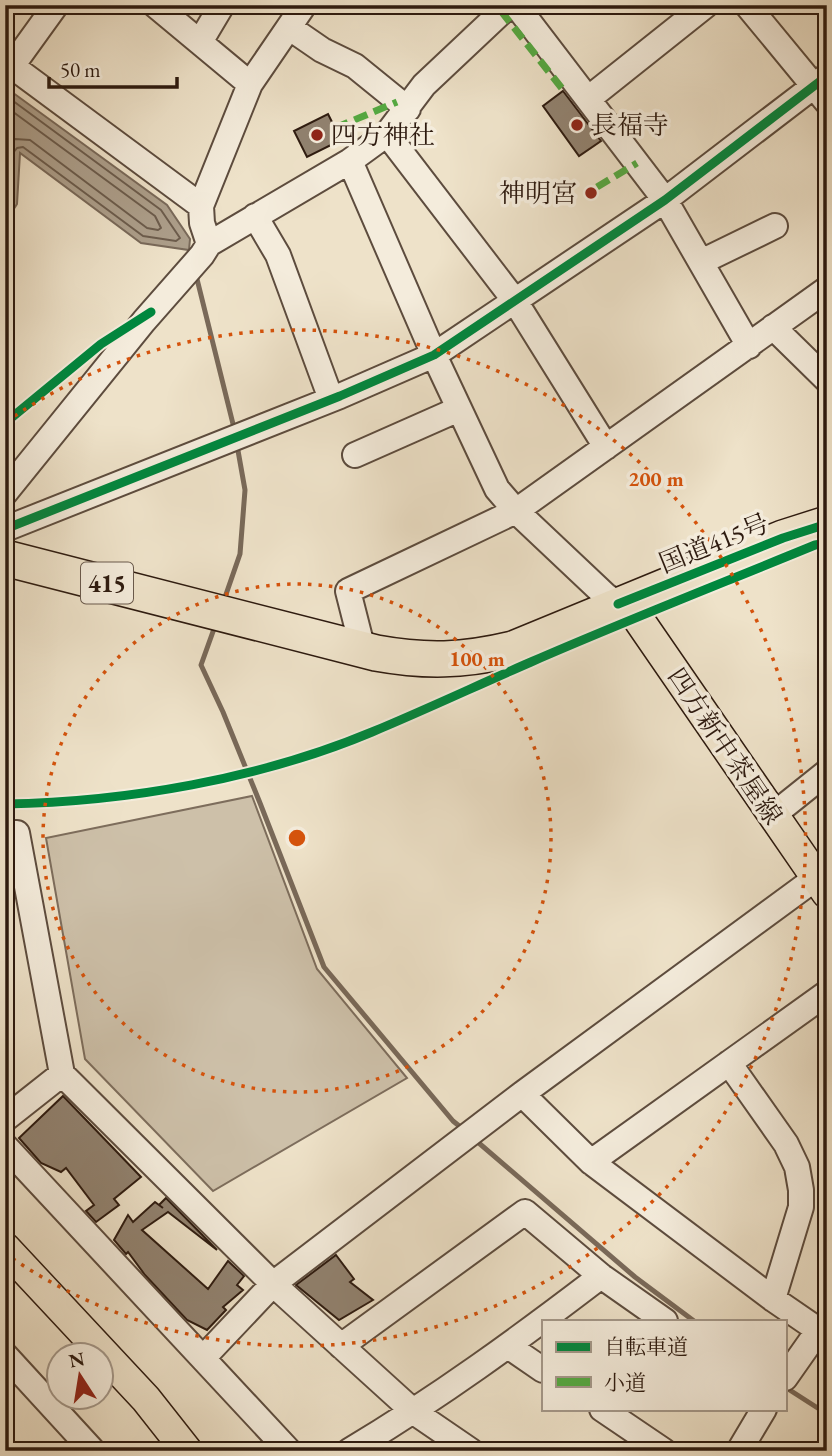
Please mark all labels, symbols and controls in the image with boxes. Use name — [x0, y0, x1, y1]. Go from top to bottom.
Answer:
scale bar — [49, 46, 177, 90]
text: 50 m — [60, 56, 101, 83]
place label: 長福寺 — [591, 108, 669, 142]
marker: 長福寺 — [569, 117, 585, 133]
place label: 四方神社 — [331, 118, 435, 152]
marker: 四方神社 — [309, 127, 325, 143]
place label: 神明宮 — [499, 176, 577, 210]
marker: 神明宮 — [583, 185, 599, 201]
text: 200 m — [628, 465, 684, 492]
street label: 国道415号 — [654, 506, 774, 580]
road number: 415 — [81, 562, 133, 604]
text: 100 m — [449, 645, 505, 672]
street label: 四方新中茶屋線 — [660, 661, 790, 831]
centre of rings — [285, 826, 309, 850]
legend — [542, 1320, 786, 1410]
text: 自転車道 — [604, 1333, 688, 1360]
north arrow — [46, 1340, 116, 1410]
text: N — [66, 1346, 87, 1374]
text: 小道 — [604, 1369, 646, 1396]

